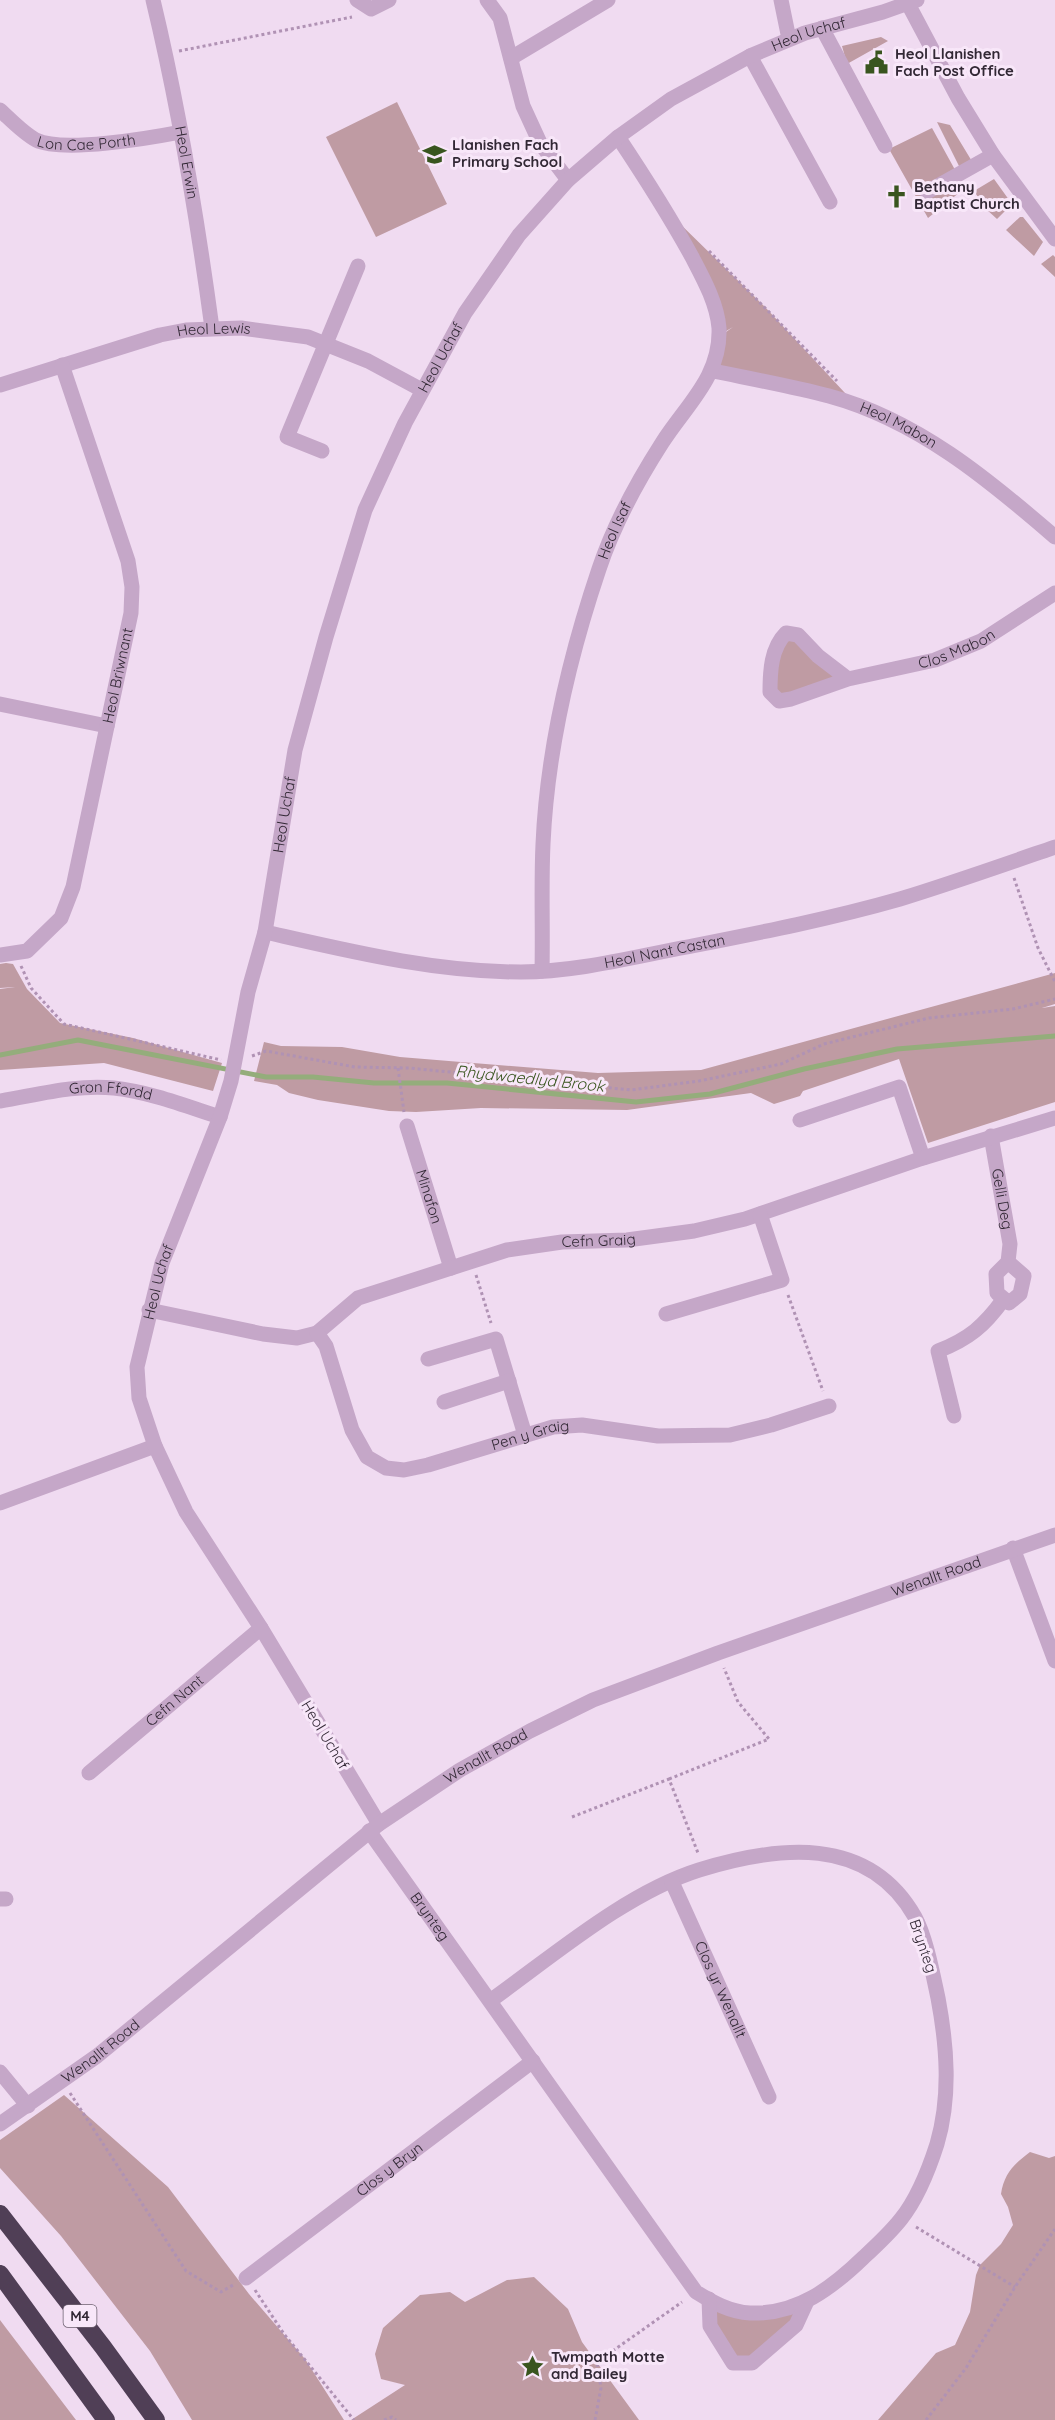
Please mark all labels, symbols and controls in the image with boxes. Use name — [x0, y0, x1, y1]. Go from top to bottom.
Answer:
street label: Heol Uchaf — [768, 12, 848, 55]
place label: Heol Llanishen Fach Post Office — [895, 44, 1014, 80]
public building icon: Heol Llanishen Fach Post Office — [864, 50, 890, 76]
street label: Heol Erwin — [171, 124, 203, 201]
street label: Lon Cae Porth — [35, 130, 137, 154]
place label: Llanishen Fach Primary School — [452, 135, 562, 171]
school or university icon: Llanishen Fach Primary School — [421, 141, 447, 167]
place label: Bethany Baptist Church — [914, 177, 1020, 213]
church icon: Bethany Baptist Church — [883, 183, 909, 209]
street label: Heol Lewis — [175, 318, 252, 341]
street label: Heol Uchaf — [413, 318, 467, 396]
street label: Heol Mabon — [857, 397, 941, 452]
street label: Heol Isaf — [593, 498, 636, 562]
street label: Clos Mabon — [916, 624, 998, 672]
street label: Heol Briwnant — [98, 626, 137, 725]
street label: Heol Uchaf — [268, 774, 300, 854]
street label: Heol Nant Castan — [603, 930, 726, 972]
water label: Rhydwaedlyd Brook — [455, 1060, 607, 1096]
street label: Gron Ffordd — [68, 1077, 154, 1104]
street label: Minafon — [412, 1167, 447, 1226]
street label: Gelli Deg — [988, 1167, 1017, 1231]
street label: Cefn Graig — [561, 1229, 637, 1251]
street label: Heol Uchaf — [139, 1241, 178, 1322]
street label: Pen y Graig — [489, 1416, 570, 1454]
street label: Wenallt Road — [889, 1552, 983, 1601]
street label: Cefn Nant — [141, 1671, 207, 1730]
street label: Heol Uchaf — [297, 1697, 354, 1773]
street label: Wenallt Road — [440, 1724, 531, 1787]
street label: Brynteg — [406, 1888, 454, 1945]
street label: Brynteg — [905, 1916, 941, 1975]
street label: Clos yr Wenallt — [691, 1938, 751, 2041]
street label: Wenallt Road — [57, 2015, 143, 2087]
street label: Clos y Bryn — [352, 2138, 426, 2200]
road number: M4 — [64, 2305, 97, 2327]
place label: Twmpath Motte and Bailey — [551, 2347, 665, 2383]
place icon: Twmpath Motte and Bailey — [520, 2353, 546, 2379]

